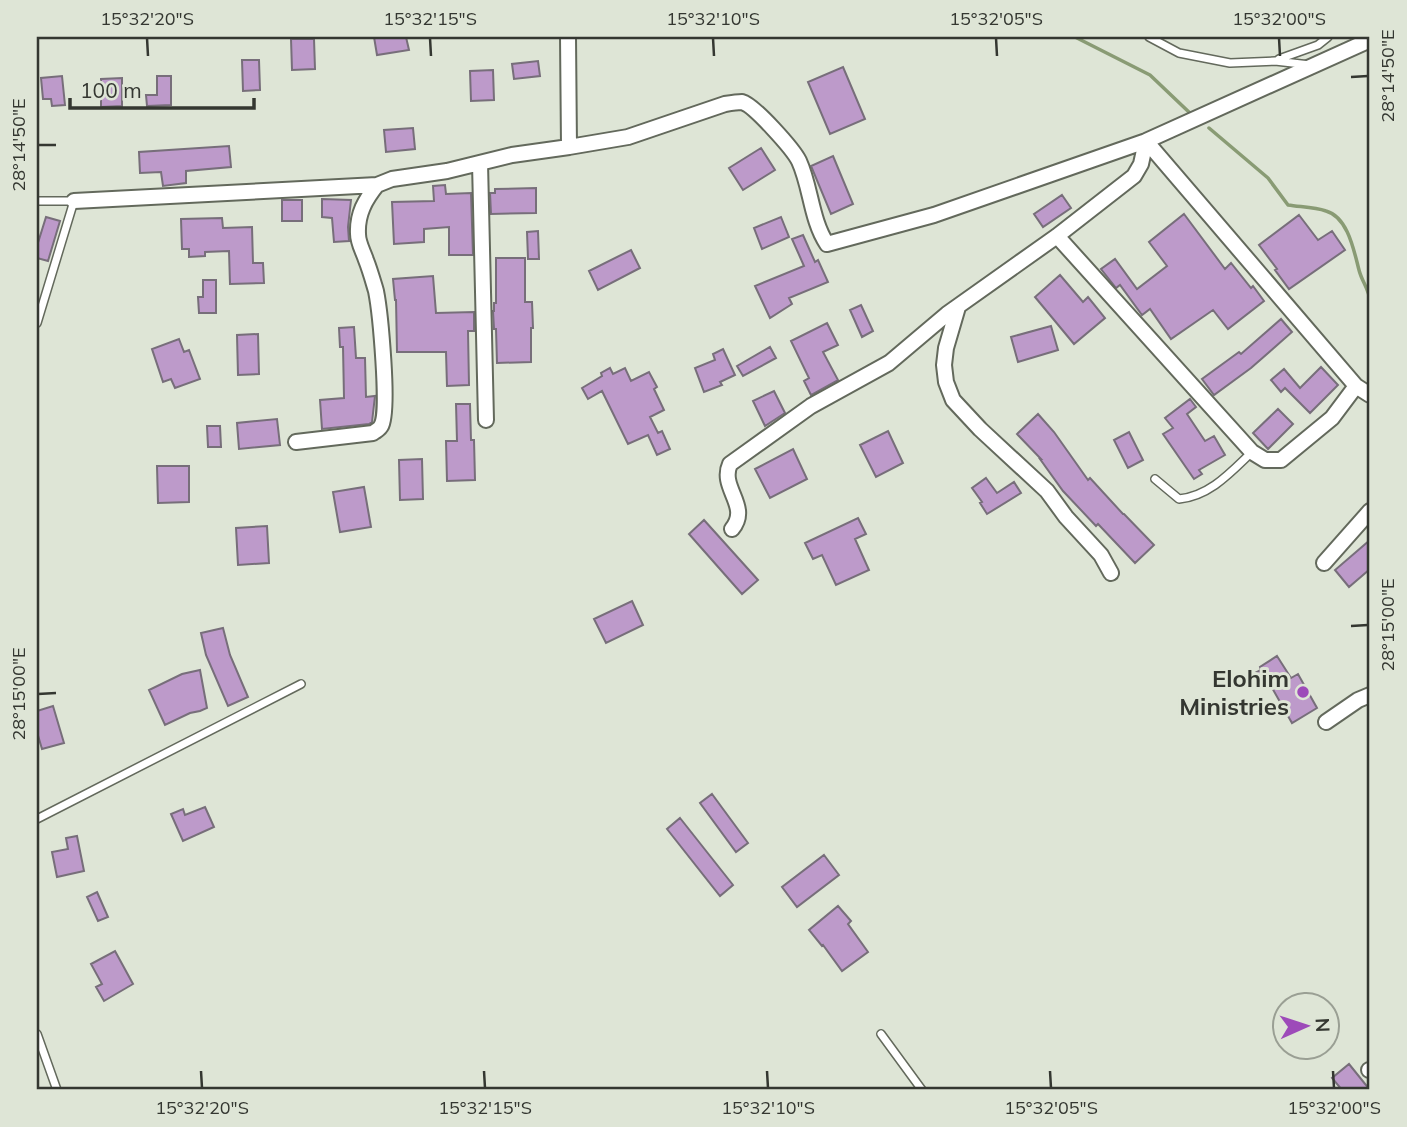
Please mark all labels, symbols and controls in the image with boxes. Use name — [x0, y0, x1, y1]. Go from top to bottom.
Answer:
text: 15°32'20"S — [100, 7, 194, 30]
text: 15°32'15"S — [383, 7, 477, 30]
text: 15°32'10"S — [666, 7, 760, 30]
text: 15°32'05"S — [949, 7, 1043, 30]
text: 15°32'00"S — [1232, 7, 1326, 30]
text: 28°14'50"E — [1376, 29, 1399, 123]
scale bar — [70, 66, 254, 110]
text: 100 m — [80, 77, 142, 103]
text: 28°14'50"E — [7, 98, 30, 192]
text: 28°15'00"E — [1376, 578, 1399, 672]
text: 28°15'00"E — [7, 647, 30, 741]
place label: Elohim Ministries — [1179, 663, 1289, 721]
marker: Elohim Ministries — [1295, 684, 1311, 700]
north arrow — [1270, 990, 1340, 1060]
text: N — [1311, 1017, 1335, 1033]
text: 15°32'20"S — [155, 1096, 249, 1119]
text: 15°32'15"S — [438, 1096, 532, 1119]
text: 15°32'10"S — [721, 1096, 815, 1119]
text: 15°32'05"S — [1004, 1096, 1098, 1119]
text: 15°32'00"S — [1287, 1096, 1381, 1119]

